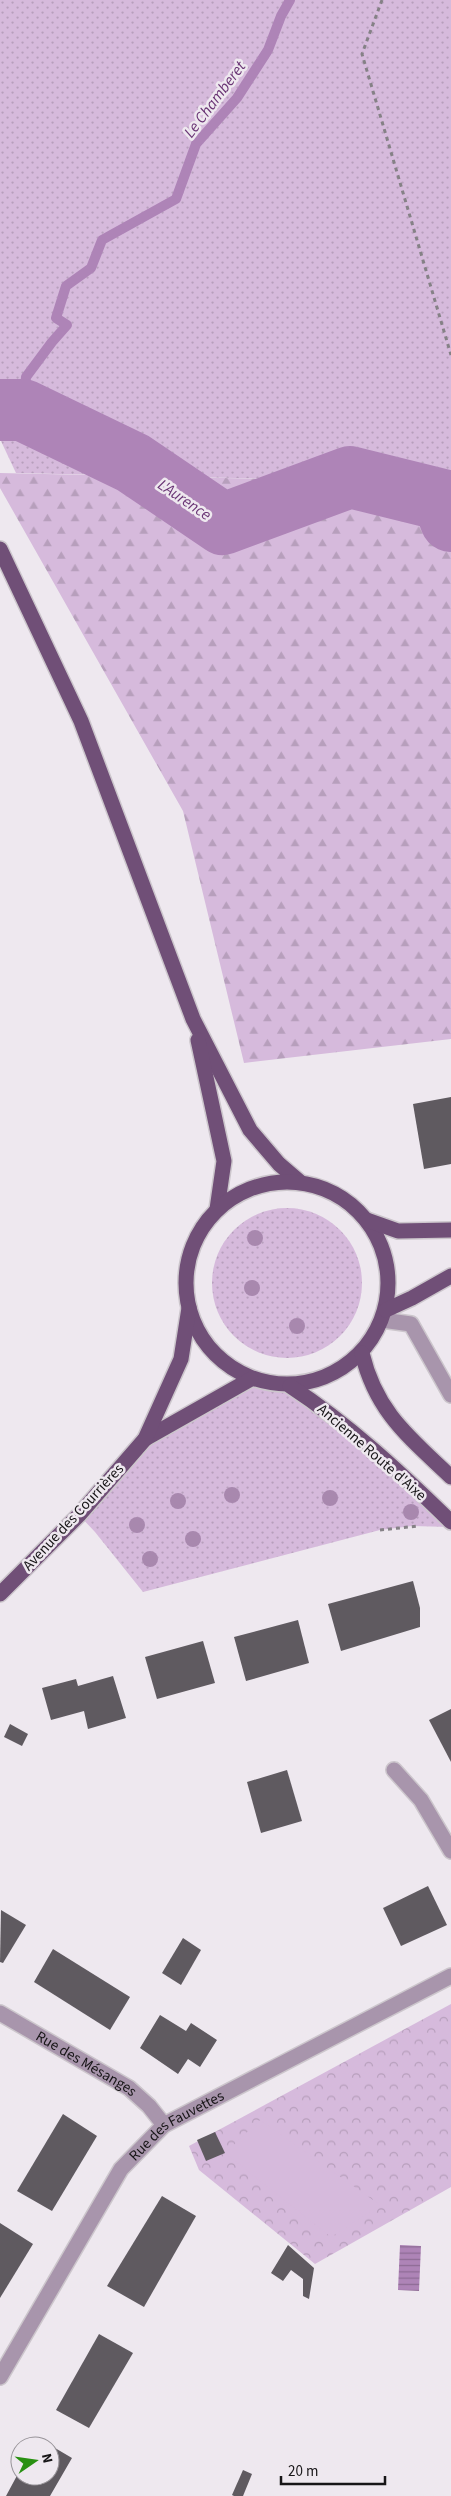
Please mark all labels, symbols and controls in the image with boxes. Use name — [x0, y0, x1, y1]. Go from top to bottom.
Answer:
water label: Le Chamberet — [179, 56, 251, 142]
water label: L'Aurence — [153, 474, 216, 526]
street label: Ancienne Route d'Aixe — [313, 1399, 431, 1506]
street label: Avenue des Courrières — [18, 1459, 129, 1576]
street label: Rue des Mésanges — [32, 2026, 141, 2101]
street label: Rue des Fauvettes — [124, 2086, 228, 2166]
north arrow — [10, 2436, 60, 2486]
text: N — [36, 2452, 57, 2465]
scale bar — [281, 2454, 385, 2486]
text: 20 m — [288, 2461, 318, 2482]

